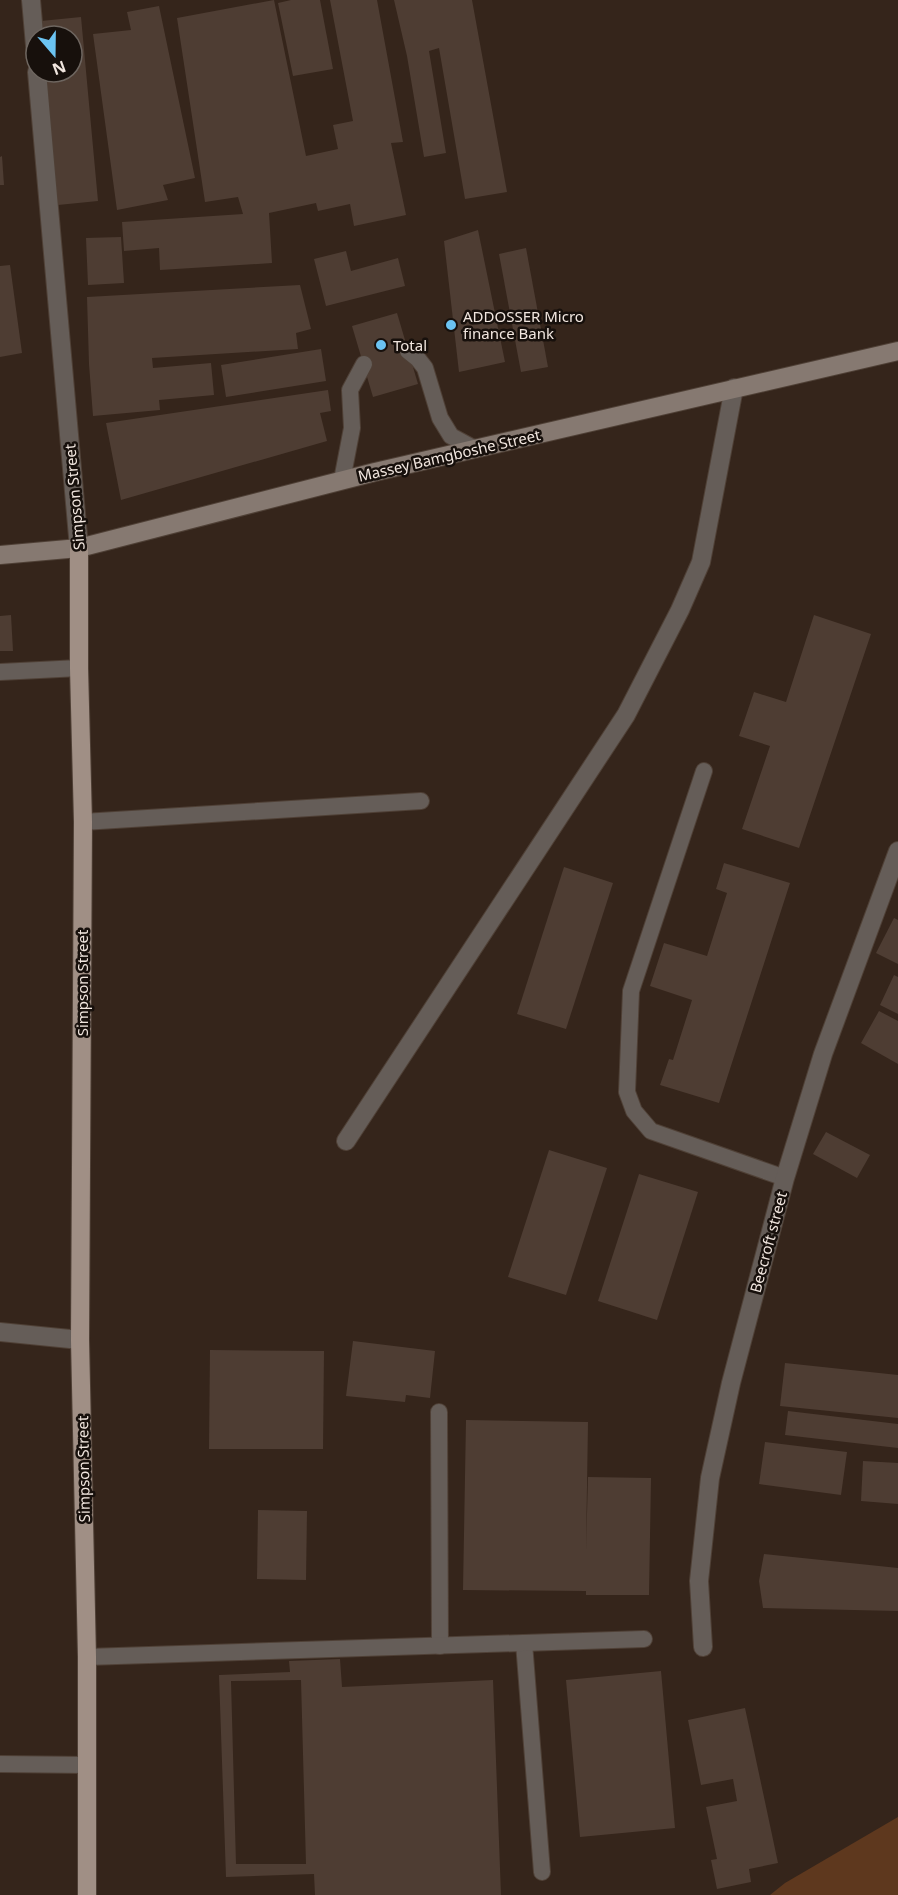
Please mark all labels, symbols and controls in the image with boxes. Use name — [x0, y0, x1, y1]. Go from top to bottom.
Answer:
north arrow — [24, 24, 84, 84]
text: N — [49, 56, 69, 81]
place label: ADDOSSER Micro finance Bank — [463, 306, 584, 343]
marker: ADDOSSER Micro finance Bank — [444, 318, 458, 332]
place label: Total — [393, 335, 427, 355]
marker: Total — [374, 338, 388, 352]
street label: Massey Bamgboshe Street — [356, 424, 543, 486]
street label: Simpson Street — [59, 442, 89, 551]
street label: Simpson Street — [72, 929, 92, 1036]
street label: Beecroft street — [745, 1189, 791, 1295]
street label: Simpson Street — [72, 1415, 94, 1523]

